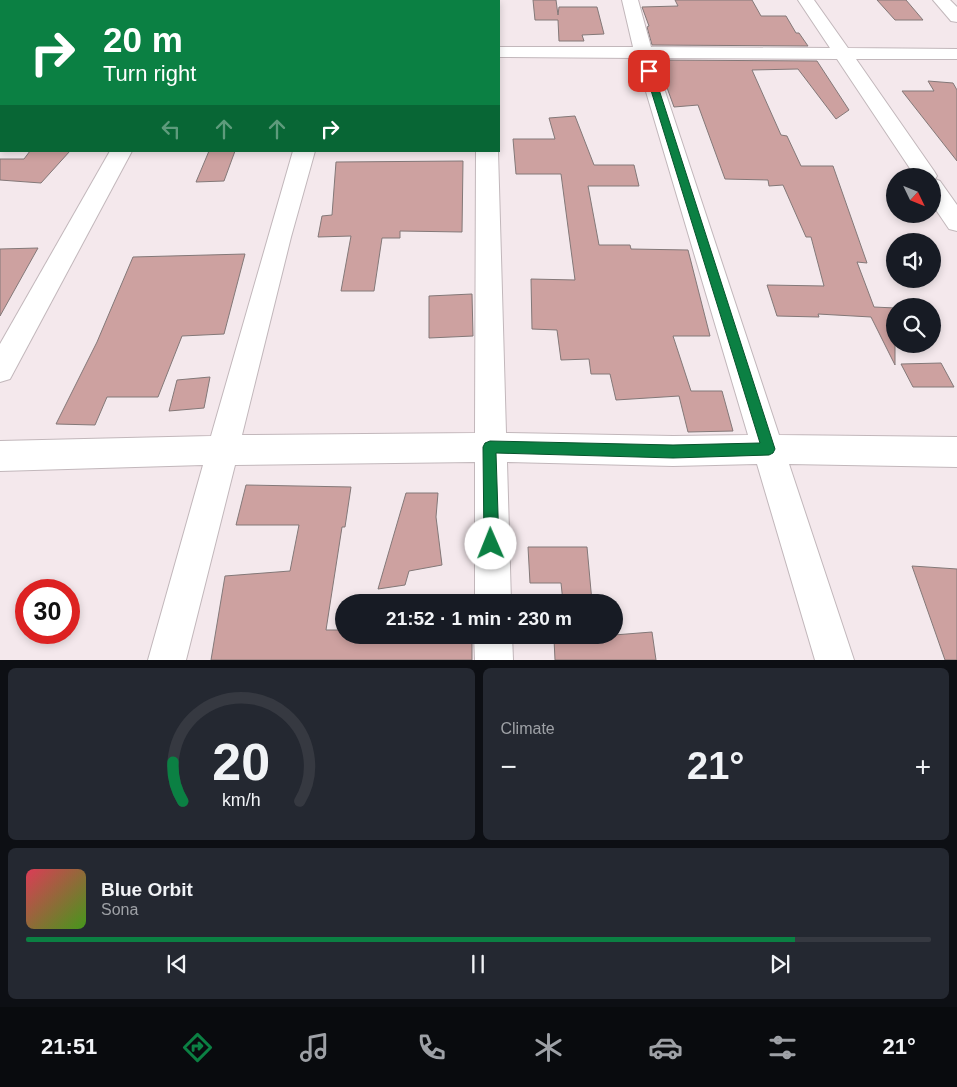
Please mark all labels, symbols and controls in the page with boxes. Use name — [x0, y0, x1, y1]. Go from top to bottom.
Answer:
icon: right — [20, 20, 85, 85]
text: 20 m — [103, 20, 183, 59]
pin — [628, 50, 670, 92]
icon: arrive — [635, 57, 663, 85]
text: Turn right — [103, 61, 196, 86]
icon: left — [157, 115, 185, 143]
icon: ahead — [210, 115, 238, 143]
icon: ahead — [263, 115, 291, 143]
icon: right — [316, 115, 344, 143]
north arrow — [886, 168, 941, 222]
map controls — [886, 168, 941, 353]
button: sound — [886, 233, 941, 288]
button: search — [886, 298, 941, 353]
position arrow — [464, 517, 516, 569]
speed limit sign: 30 — [15, 579, 80, 644]
text: 21:52 · 1 min · 230 m — [386, 608, 572, 629]
text: Climate — [501, 720, 555, 737]
text: 20 — [212, 733, 270, 791]
text: 21° — [687, 745, 744, 787]
text: − — [501, 751, 517, 782]
text: + — [915, 751, 931, 782]
text: km/h — [222, 790, 261, 810]
text: Blue Orbit — [101, 879, 193, 900]
text: Sona — [101, 901, 138, 918]
icon: previous — [163, 950, 191, 978]
icon: pause — [464, 950, 492, 978]
icon: next — [766, 950, 794, 978]
icon: directions — [180, 1030, 215, 1065]
icon: music — [297, 1030, 332, 1065]
icon: phone — [414, 1030, 449, 1065]
icon: climate — [531, 1030, 566, 1065]
icon: car — [648, 1030, 683, 1065]
icon: filters — [765, 1030, 800, 1065]
text: 21:51 — [41, 1034, 97, 1059]
text: 21° — [883, 1034, 916, 1059]

